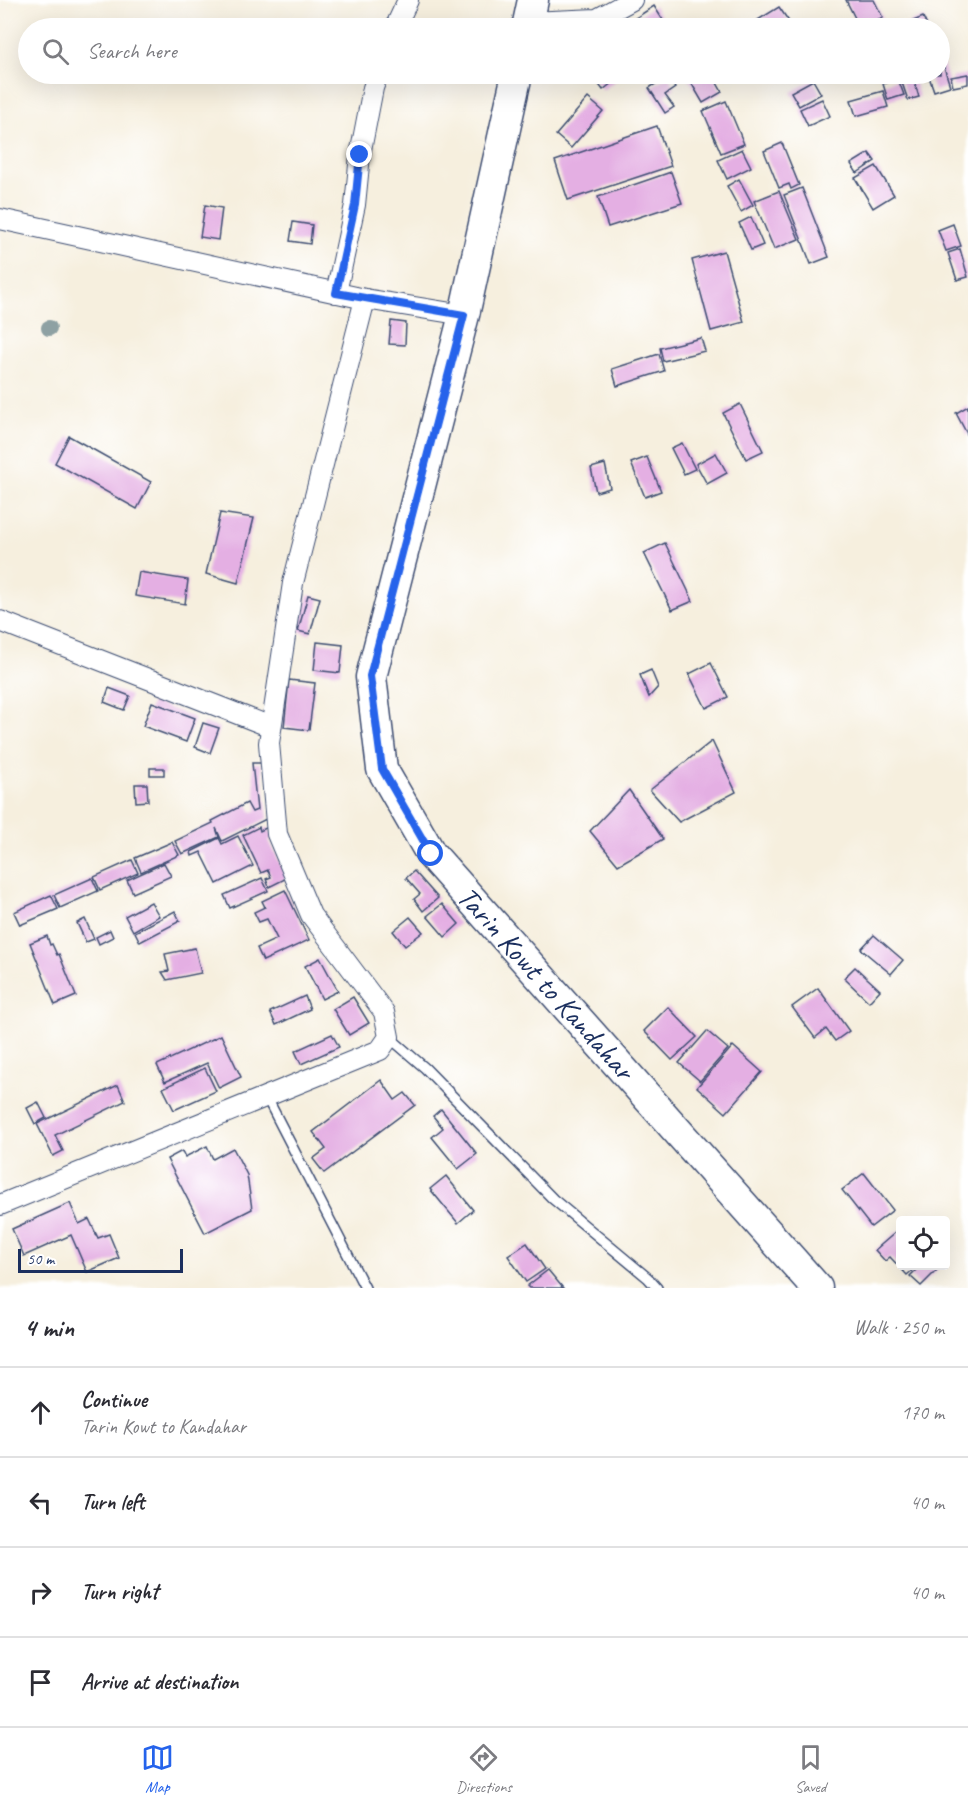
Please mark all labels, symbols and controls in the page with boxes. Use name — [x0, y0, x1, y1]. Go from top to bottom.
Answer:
search box — [18, 18, 950, 84]
icon: search — [39, 35, 72, 68]
text: Search here — [87, 37, 177, 65]
route end — [346, 141, 372, 167]
route start — [417, 840, 443, 866]
street label: Tarin Kowt to Kandahar — [449, 878, 644, 1089]
map controls — [896, 1216, 950, 1270]
button: locate — [896, 1216, 950, 1270]
scale bar — [18, 1246, 183, 1274]
text: 50 m — [27, 1249, 54, 1269]
text: 4 min — [24, 1311, 74, 1344]
text: Walk · 250 m — [854, 1315, 944, 1340]
text: Continue — [81, 1386, 147, 1414]
icon: ahead — [24, 1396, 57, 1429]
text: 170 m — [901, 1400, 944, 1425]
text: Tarin Kowt to Kandahar — [81, 1414, 246, 1439]
icon: left — [24, 1486, 57, 1519]
text: Turn left — [81, 1488, 145, 1516]
text: 40 m — [910, 1490, 944, 1515]
icon: right — [24, 1576, 57, 1609]
text: Turn right — [81, 1578, 158, 1606]
text: 40 m — [910, 1580, 944, 1605]
icon: arrive — [24, 1666, 57, 1699]
text: Arrive at destination — [81, 1668, 238, 1696]
tab: Map — [141, 1741, 174, 1797]
tab: Directions — [456, 1741, 512, 1797]
tab: Saved — [794, 1741, 827, 1797]

